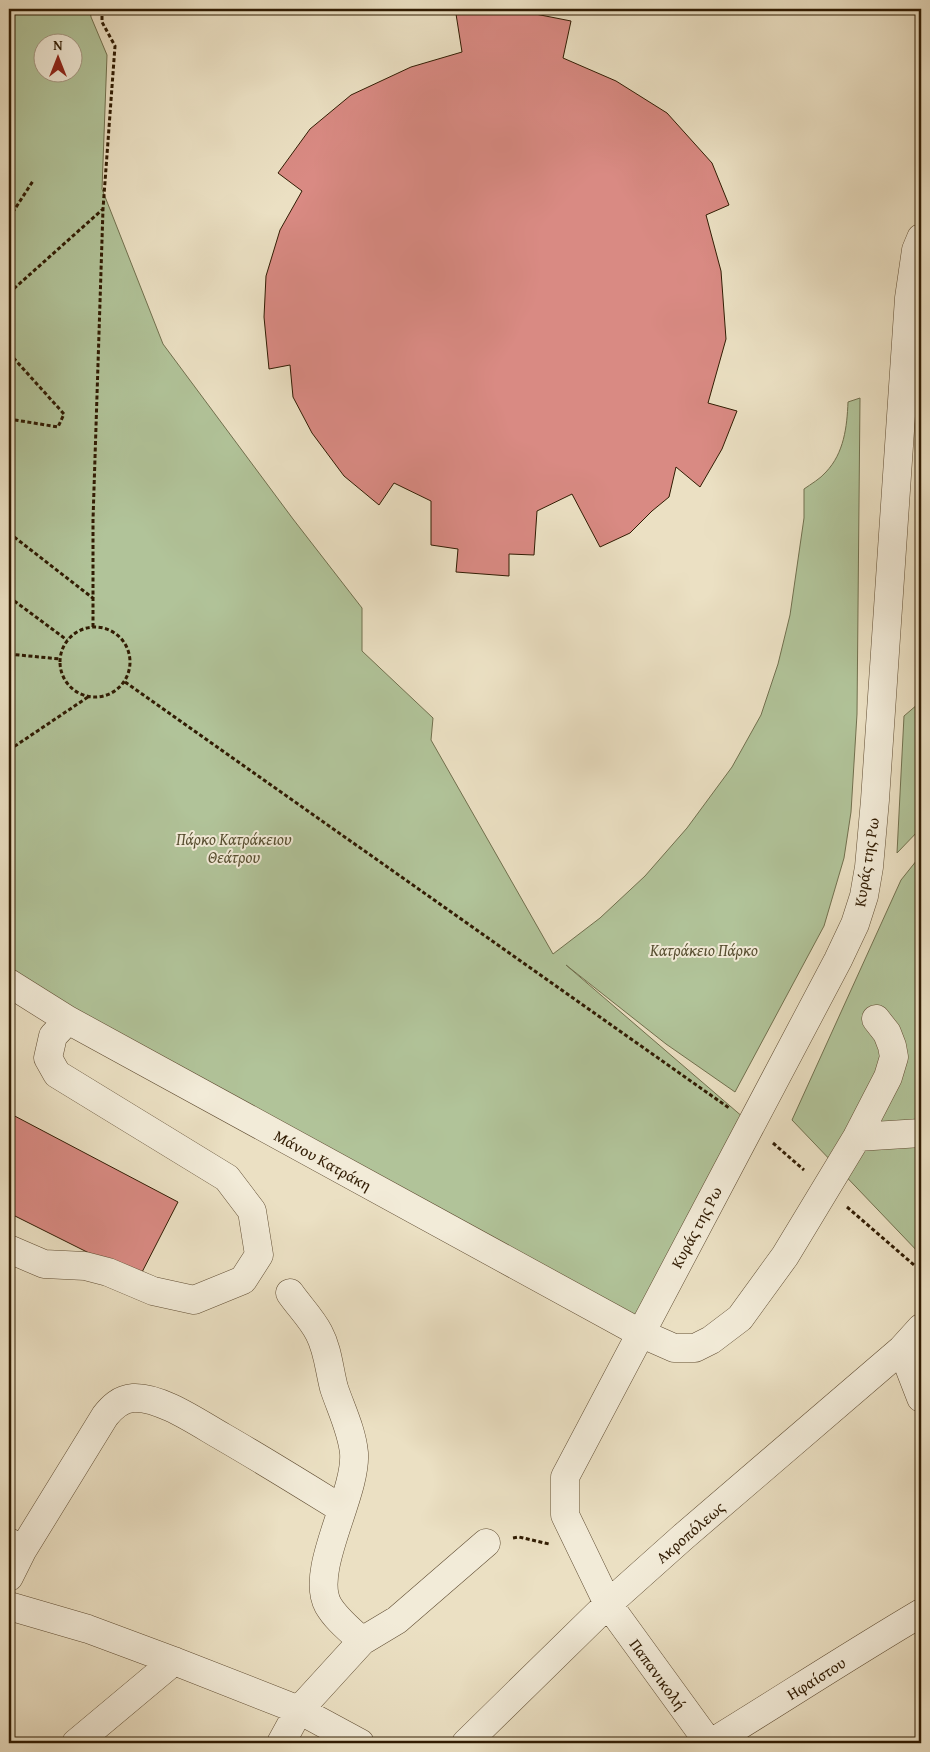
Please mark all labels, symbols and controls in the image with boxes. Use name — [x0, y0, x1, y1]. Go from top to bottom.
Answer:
north arrow — [32, 32, 82, 82]
text: N — [53, 35, 63, 55]
street label: Κυράς της Ρω — [847, 816, 885, 908]
park label: Πάρκο Κατράκειου Θεάτρου — [175, 827, 292, 869]
park label: Κατράκειο Πάρκο — [649, 938, 758, 962]
street label: Μάνου Κατράκη — [270, 1123, 376, 1197]
street label: Κυράς της Ρω — [664, 1182, 728, 1272]
street label: Ακροπόλεως — [650, 1495, 730, 1569]
street label: Παπανικολή — [624, 1633, 692, 1715]
street label: Ηφαίστου — [782, 1650, 850, 1706]

